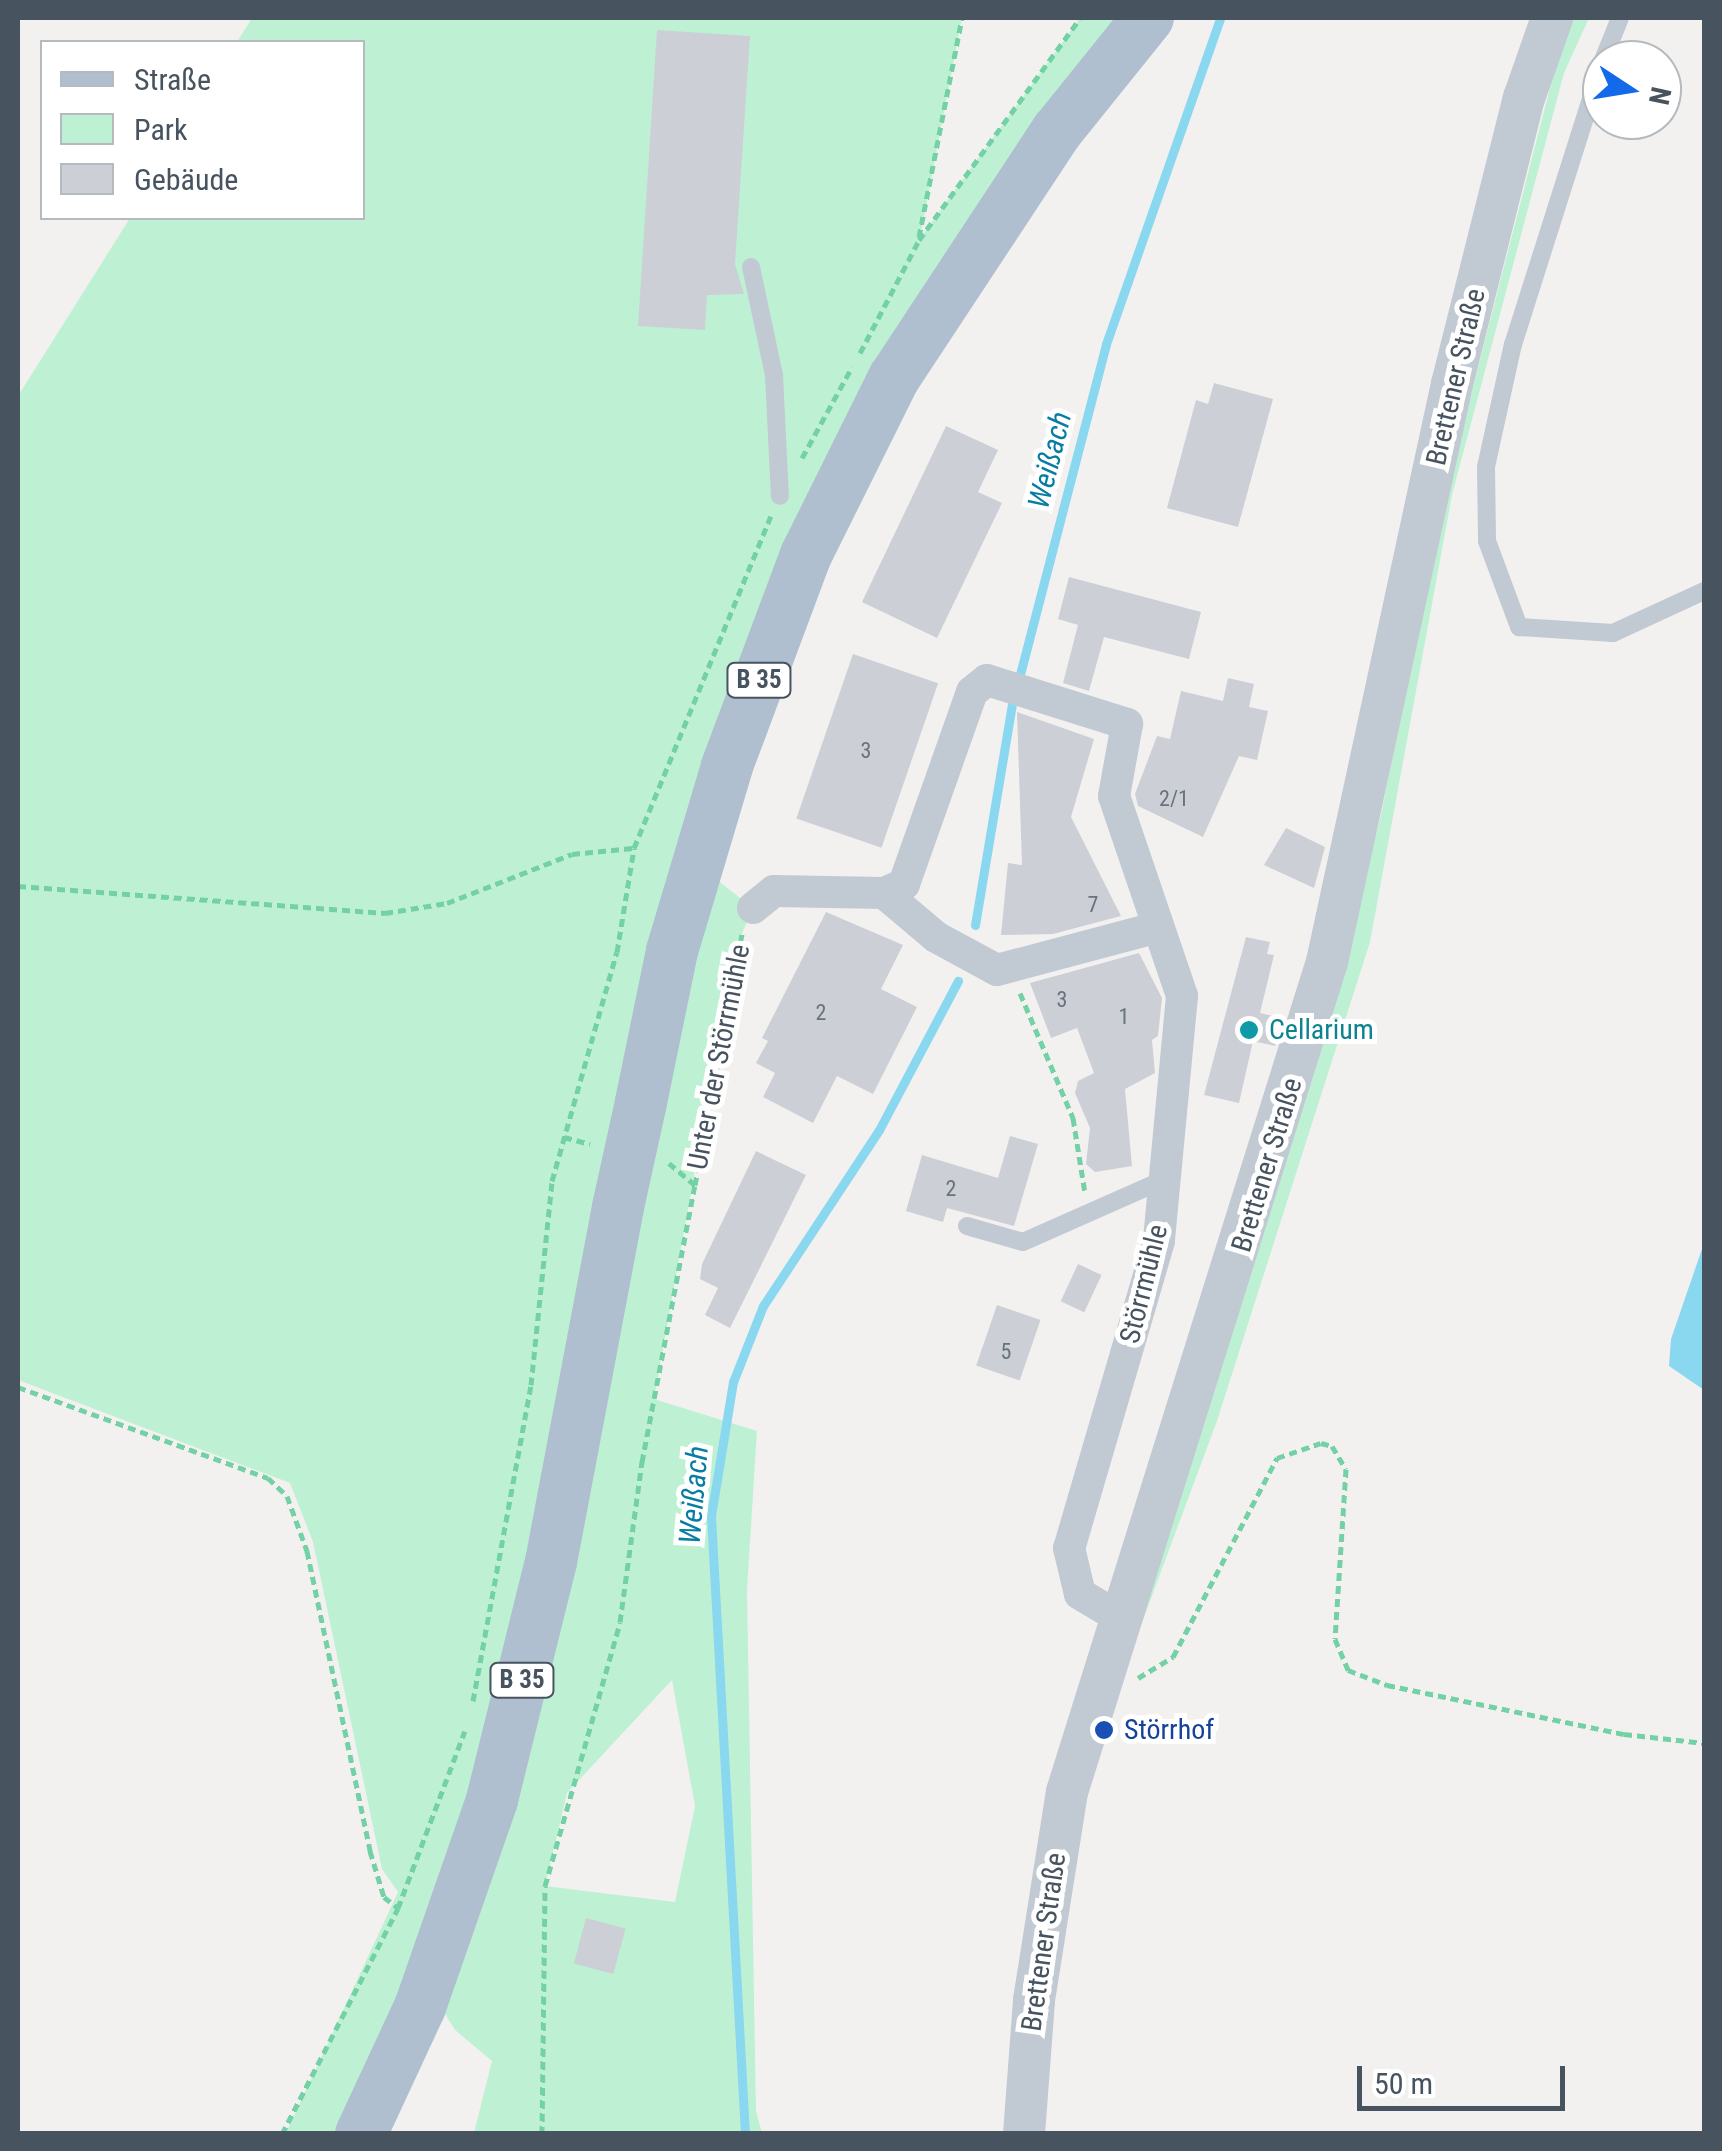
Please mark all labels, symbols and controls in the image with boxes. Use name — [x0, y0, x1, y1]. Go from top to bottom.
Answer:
legend — [40, 40, 365, 220]
north arrow — [1582, 40, 1682, 140]
text: Straße — [134, 62, 211, 97]
text: N — [1642, 84, 1678, 108]
text: Park — [134, 112, 188, 147]
text: Gebäude — [134, 162, 238, 197]
street label: Brettener Straße — [1419, 286, 1493, 468]
water label: Weißach — [1021, 408, 1079, 512]
road number: B 35 — [724, 660, 794, 700]
house number: 3 — [861, 738, 871, 764]
house number: 2/1 — [1159, 786, 1189, 812]
house number: 7 — [1088, 892, 1098, 918]
street label: Unter der Störrmühle — [681, 941, 757, 1173]
house number: 3 — [1057, 987, 1067, 1013]
house number: 2 — [816, 1000, 826, 1026]
house number: 1 — [1119, 1004, 1129, 1030]
place label: Cellarium — [1269, 1013, 1374, 1047]
marker: Cellarium — [1238, 1019, 1260, 1041]
street label: Brettener Straße — [1225, 1074, 1309, 1256]
house number: 2 — [946, 1176, 956, 1202]
street label: Störrmühle — [1113, 1221, 1175, 1347]
house number: 5 — [1001, 1339, 1011, 1365]
water label: Weißach — [672, 1444, 716, 1546]
road number: B 35 — [487, 1660, 557, 1700]
place label: Störrhof — [1124, 1713, 1214, 1747]
marker: Störrhof — [1093, 1719, 1115, 1741]
street label: Brettener Straße — [1015, 1851, 1073, 2033]
scale bar — [1362, 2046, 1570, 2108]
text: 50 m — [1374, 2066, 1433, 2101]

